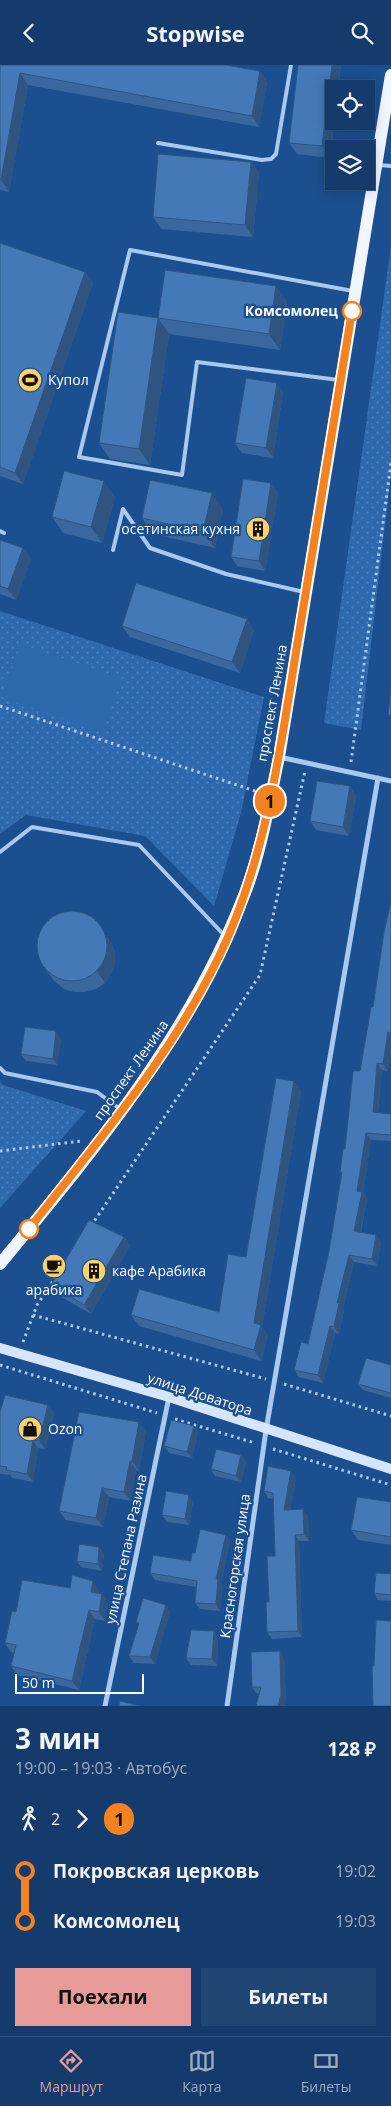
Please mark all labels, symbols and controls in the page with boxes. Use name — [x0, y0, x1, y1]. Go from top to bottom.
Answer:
text: Stopwise — [146, 18, 245, 48]
icon: back — [15, 19, 43, 47]
icon: search — [348, 19, 376, 47]
map controls — [325, 80, 375, 190]
button: locate — [325, 80, 375, 130]
button: layers — [325, 140, 375, 190]
place label: Комсомолец — [245, 301, 338, 320]
marker: Комсомолец — [342, 301, 362, 321]
sports icon: Купол — [17, 367, 43, 393]
place label: Купол — [48, 370, 89, 389]
building icon: осетинская кухня — [245, 516, 271, 542]
place label: осетинская кухня — [121, 519, 240, 538]
street label: проспект Ленина — [252, 643, 291, 763]
line badge: 1 — [254, 785, 286, 817]
text: 1 — [265, 789, 275, 813]
street label: проспект Ленина — [89, 1016, 172, 1124]
unlabelled marker — [19, 1219, 39, 1239]
cafe icon: арабика — [41, 1253, 67, 1279]
building icon: кафе Арабика — [81, 1258, 107, 1284]
place label: кафе Арабика — [112, 1261, 206, 1280]
place label: арабика — [26, 1280, 82, 1299]
street label: улица Доватора — [145, 1368, 255, 1419]
shop icon: Ozon — [17, 1416, 43, 1442]
place label: Ozon — [48, 1419, 82, 1438]
street label: улица Степана Разина — [100, 1472, 151, 1626]
street label: Красногорская улица — [215, 1493, 254, 1639]
scale bar — [15, 1671, 144, 1694]
text: 50 m — [22, 1673, 55, 1692]
text: 3 мин — [15, 1719, 101, 1757]
text: 128 ₽ — [327, 1736, 376, 1762]
text: 19:00 – 19:03 · Автобус — [15, 1757, 187, 1779]
icon: walk — [15, 1805, 43, 1833]
icon: forward — [68, 1805, 96, 1833]
text: 1 — [114, 1807, 124, 1831]
text: 2 — [51, 1808, 60, 1830]
text: Покровская церковь — [53, 1858, 259, 1884]
text: 19:02 — [335, 1860, 376, 1882]
text: Комсомолец — [53, 1908, 179, 1934]
text: 19:03 — [335, 1910, 376, 1932]
button: Поехали — [15, 1968, 191, 2026]
button: Билеты — [201, 1968, 376, 2026]
tab: Маршрут — [40, 2047, 103, 2096]
tab: Карта — [182, 2047, 222, 2096]
tab: Билеты — [301, 2047, 351, 2096]

